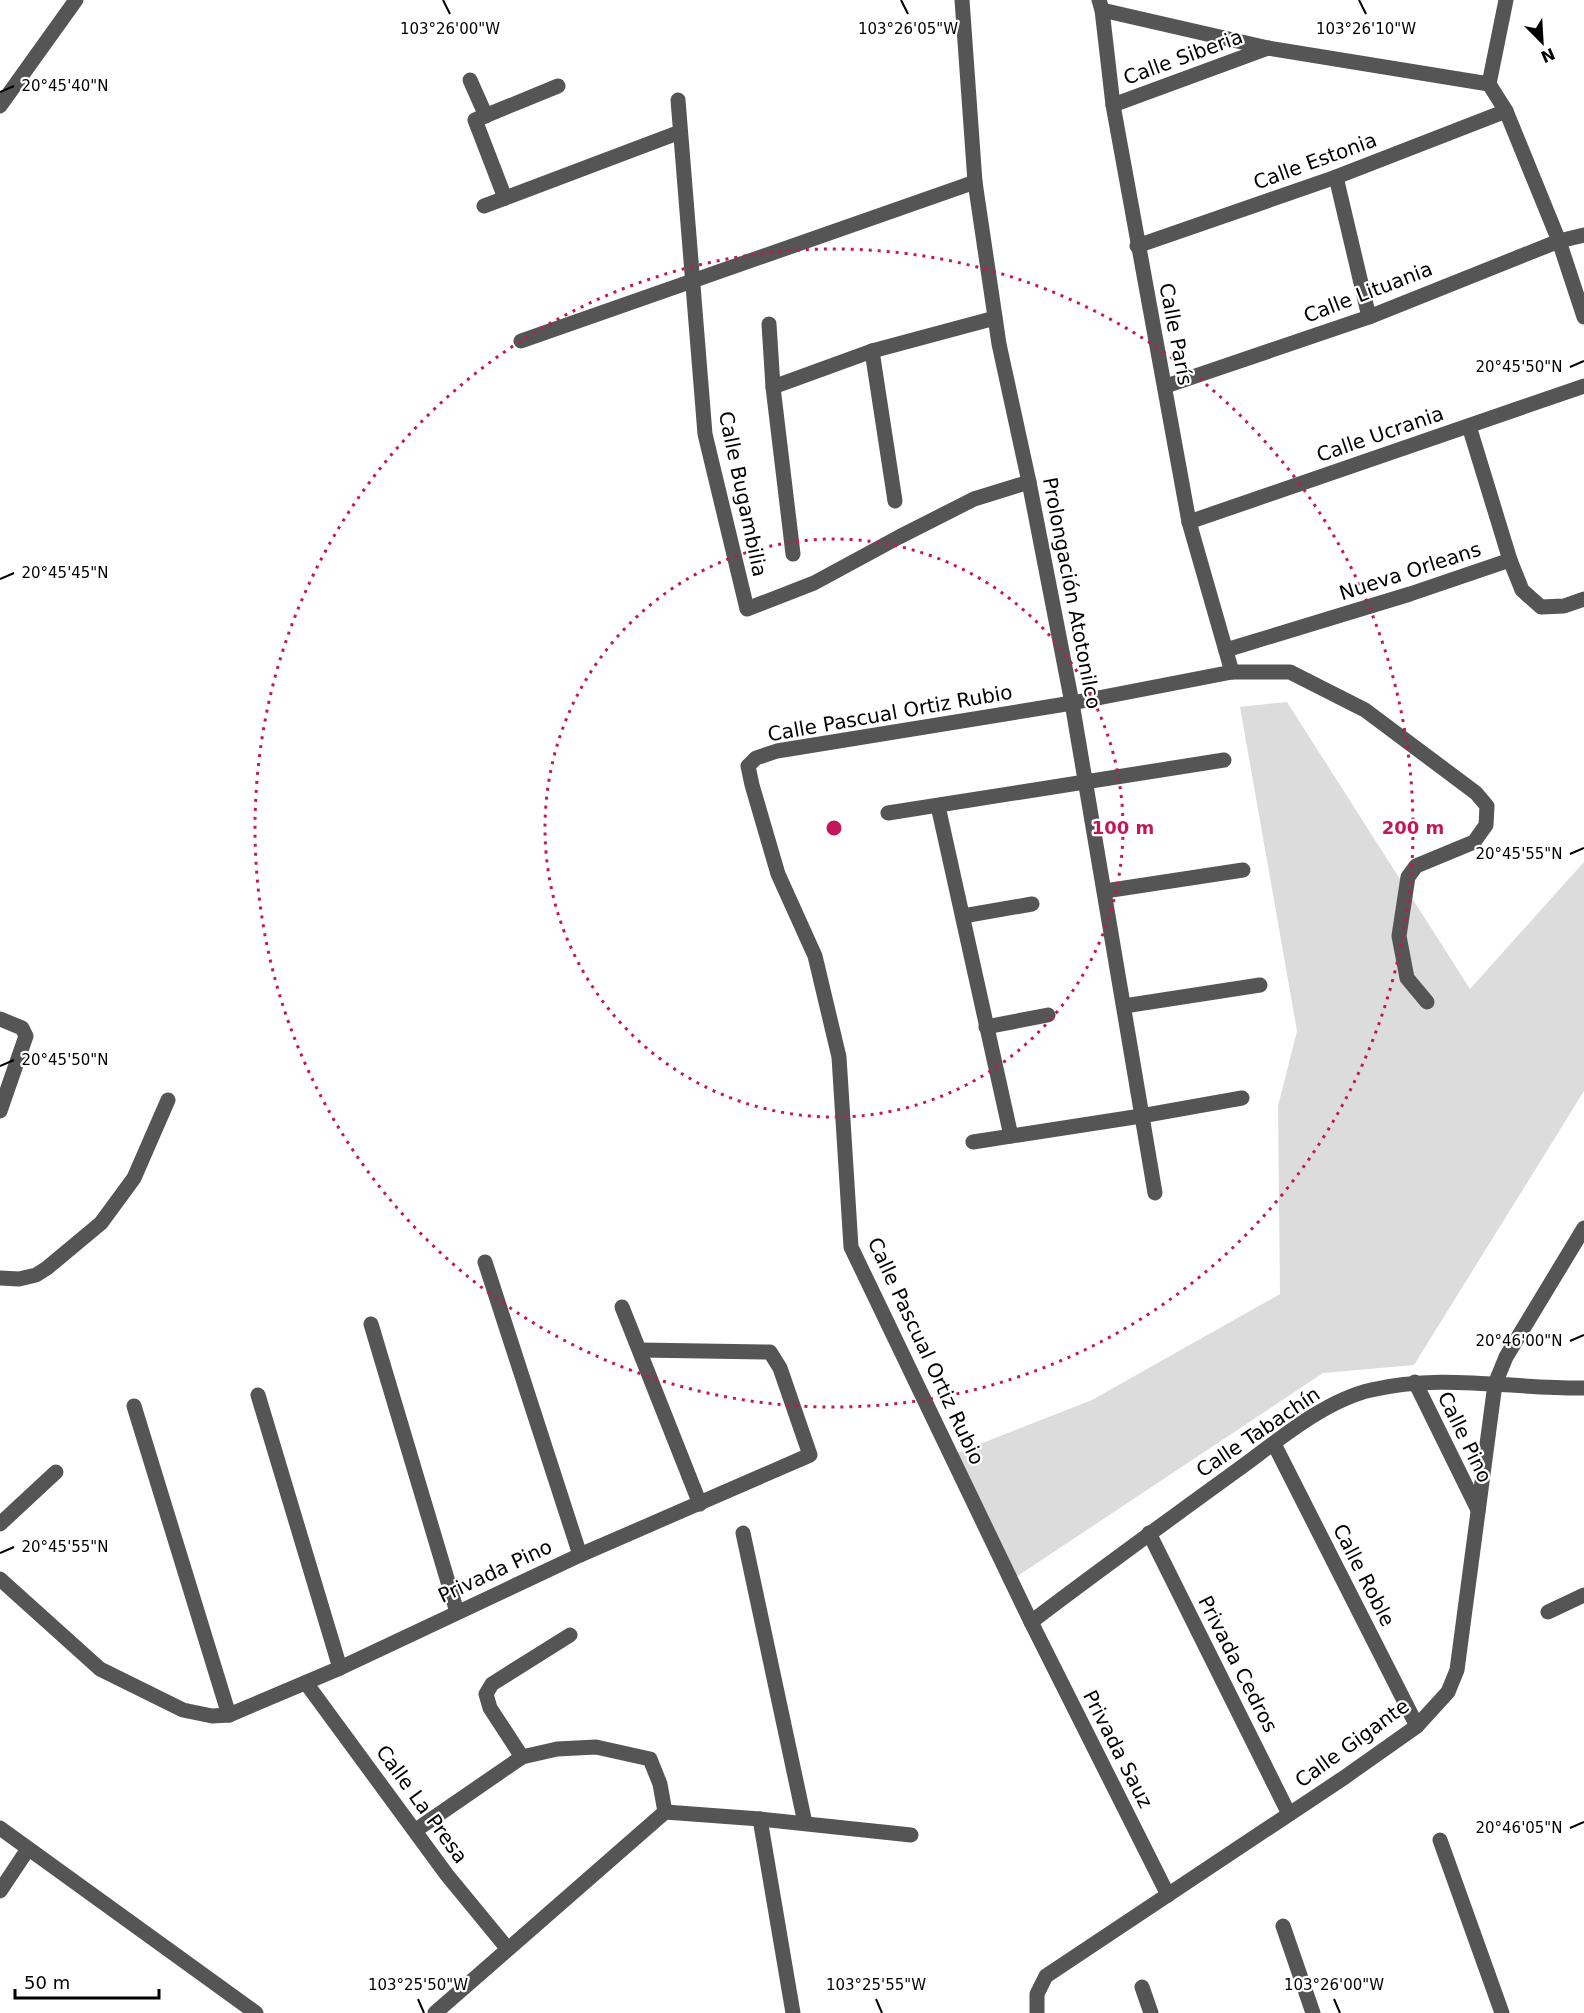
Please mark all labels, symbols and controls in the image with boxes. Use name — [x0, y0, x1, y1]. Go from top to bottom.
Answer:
north arrow — [1512, 12, 1572, 72]
text: 103°26'00"W — [400, 20, 500, 38]
text: 103°26'05"W — [858, 20, 958, 38]
text: 103°26'10"W — [1316, 20, 1416, 38]
street label: Calle Siberia — [1120, 24, 1246, 90]
text: N — [1538, 44, 1558, 67]
text: 20°45'40"N — [21, 77, 109, 95]
street label: Calle Estonia — [1250, 128, 1380, 194]
street label: Calle Lituania — [1300, 256, 1436, 328]
street label: Calle París — [1154, 281, 1198, 387]
text: 20°45'50"N — [1475, 358, 1563, 376]
street label: Calle Ucrania — [1313, 401, 1447, 467]
street label: Calle Bugambilia — [714, 409, 772, 579]
street label: Prolongación Atotonilco — [1038, 475, 1106, 711]
street label: Nueva Orleans — [1336, 537, 1484, 605]
text: 20°45'45"N — [21, 564, 109, 582]
street label: Calle Pascual Ortiz Rubio — [766, 680, 1014, 746]
text: 100 m — [1092, 817, 1154, 838]
text: 200 m — [1382, 817, 1444, 838]
centre of rings — [824, 818, 844, 838]
text: 20°45'55"N — [1475, 845, 1563, 863]
text: 20°45'50"N — [21, 1051, 109, 1069]
street label: Calle Pascual Ortiz Rubio — [863, 1234, 989, 1468]
text: 20°46'00"N — [1475, 1332, 1563, 1350]
street label: Calle Tabachín — [1192, 1382, 1324, 1482]
street label: Calle Pino — [1433, 1388, 1497, 1486]
street label: Calle Roble — [1328, 1520, 1400, 1630]
street label: Privada Pino — [434, 1534, 556, 1608]
text: 20°45'55"N — [21, 1538, 109, 1556]
street label: Privada Cedros — [1193, 1592, 1283, 1736]
street label: Privada Sauz — [1078, 1686, 1158, 1812]
street label: Calle Gigante — [1290, 1694, 1414, 1792]
street label: Calle La Presa — [371, 1740, 473, 1868]
text: 20°46'05"N — [1475, 1819, 1563, 1837]
scale bar — [15, 1962, 159, 2000]
text: 50 m — [24, 1972, 70, 1993]
text: 103°25'50"W — [368, 1976, 468, 1994]
text: 103°25'55"W — [826, 1976, 926, 1994]
text: 103°26'00"W — [1284, 1976, 1384, 1994]

